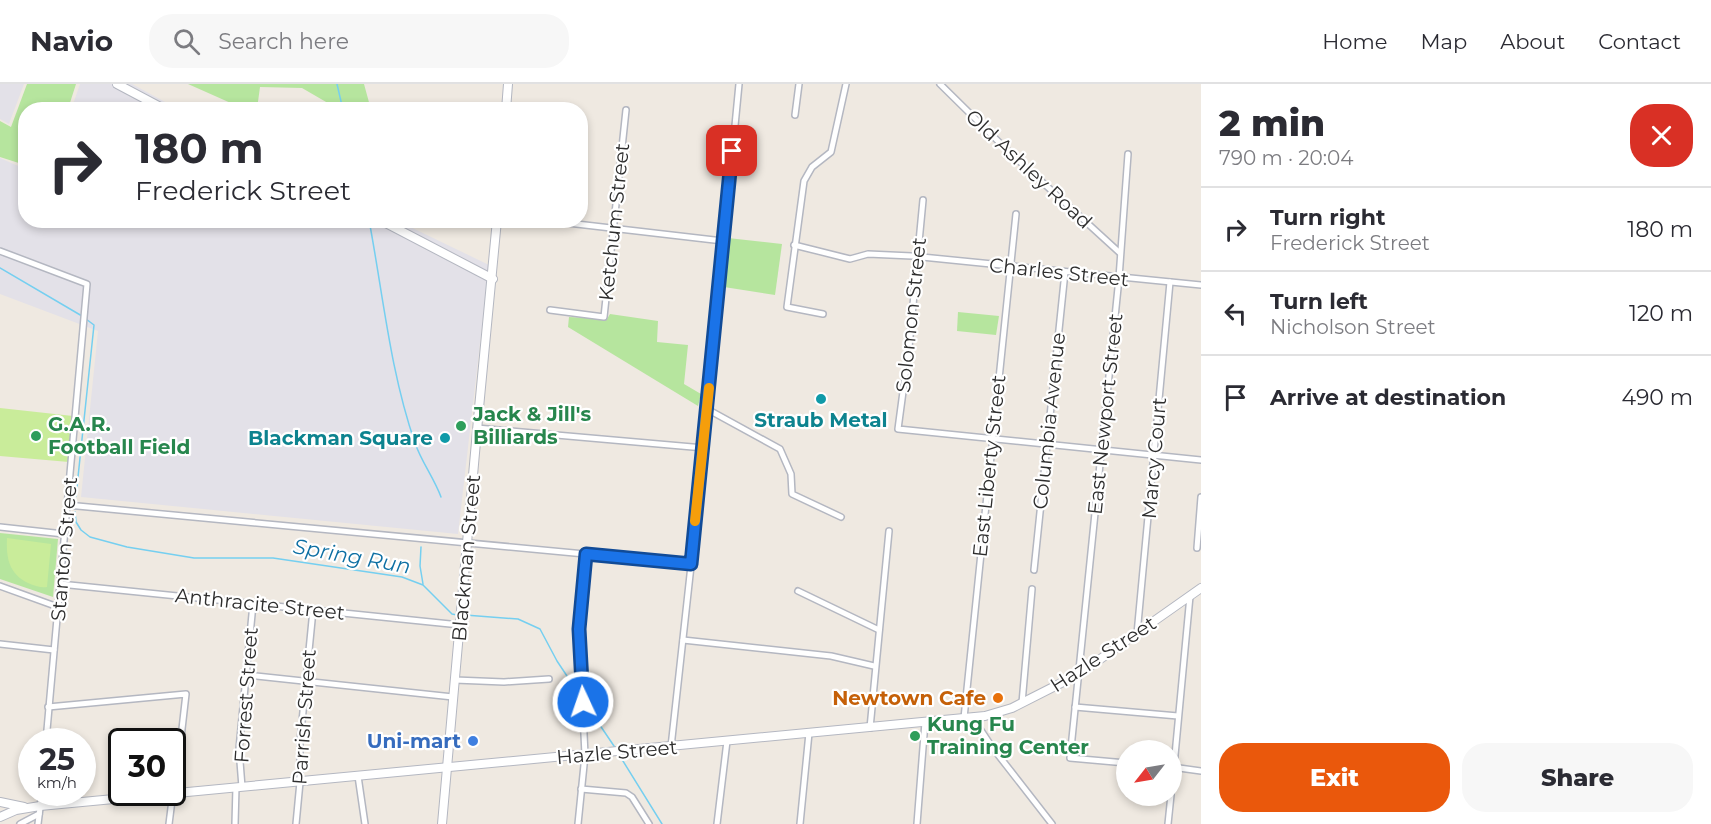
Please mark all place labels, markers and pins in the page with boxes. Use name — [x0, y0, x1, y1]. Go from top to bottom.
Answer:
pin — [706, 125, 757, 176]
marker: Straub Metal — [814, 392, 828, 406]
place label: Jack & Jill's Billiards — [472, 402, 591, 449]
place label: Straub Metal — [754, 408, 888, 432]
place label: G.A.R. Football Field — [48, 412, 190, 459]
marker: Jack & Jill's Billiards — [454, 419, 468, 433]
place label: Blackman Square — [248, 426, 433, 450]
marker: G.A.R. Football Field — [29, 429, 43, 443]
marker: Blackman Square — [438, 431, 452, 445]
place label: Newtown Cafe — [832, 686, 986, 710]
marker: Newtown Cafe — [991, 691, 1005, 705]
place label: Kung Fu Training Center — [927, 712, 1089, 759]
place label: Uni-mart — [367, 729, 461, 753]
marker: Kung Fu Training Center — [908, 729, 922, 743]
marker: Uni-mart — [466, 734, 480, 748]

